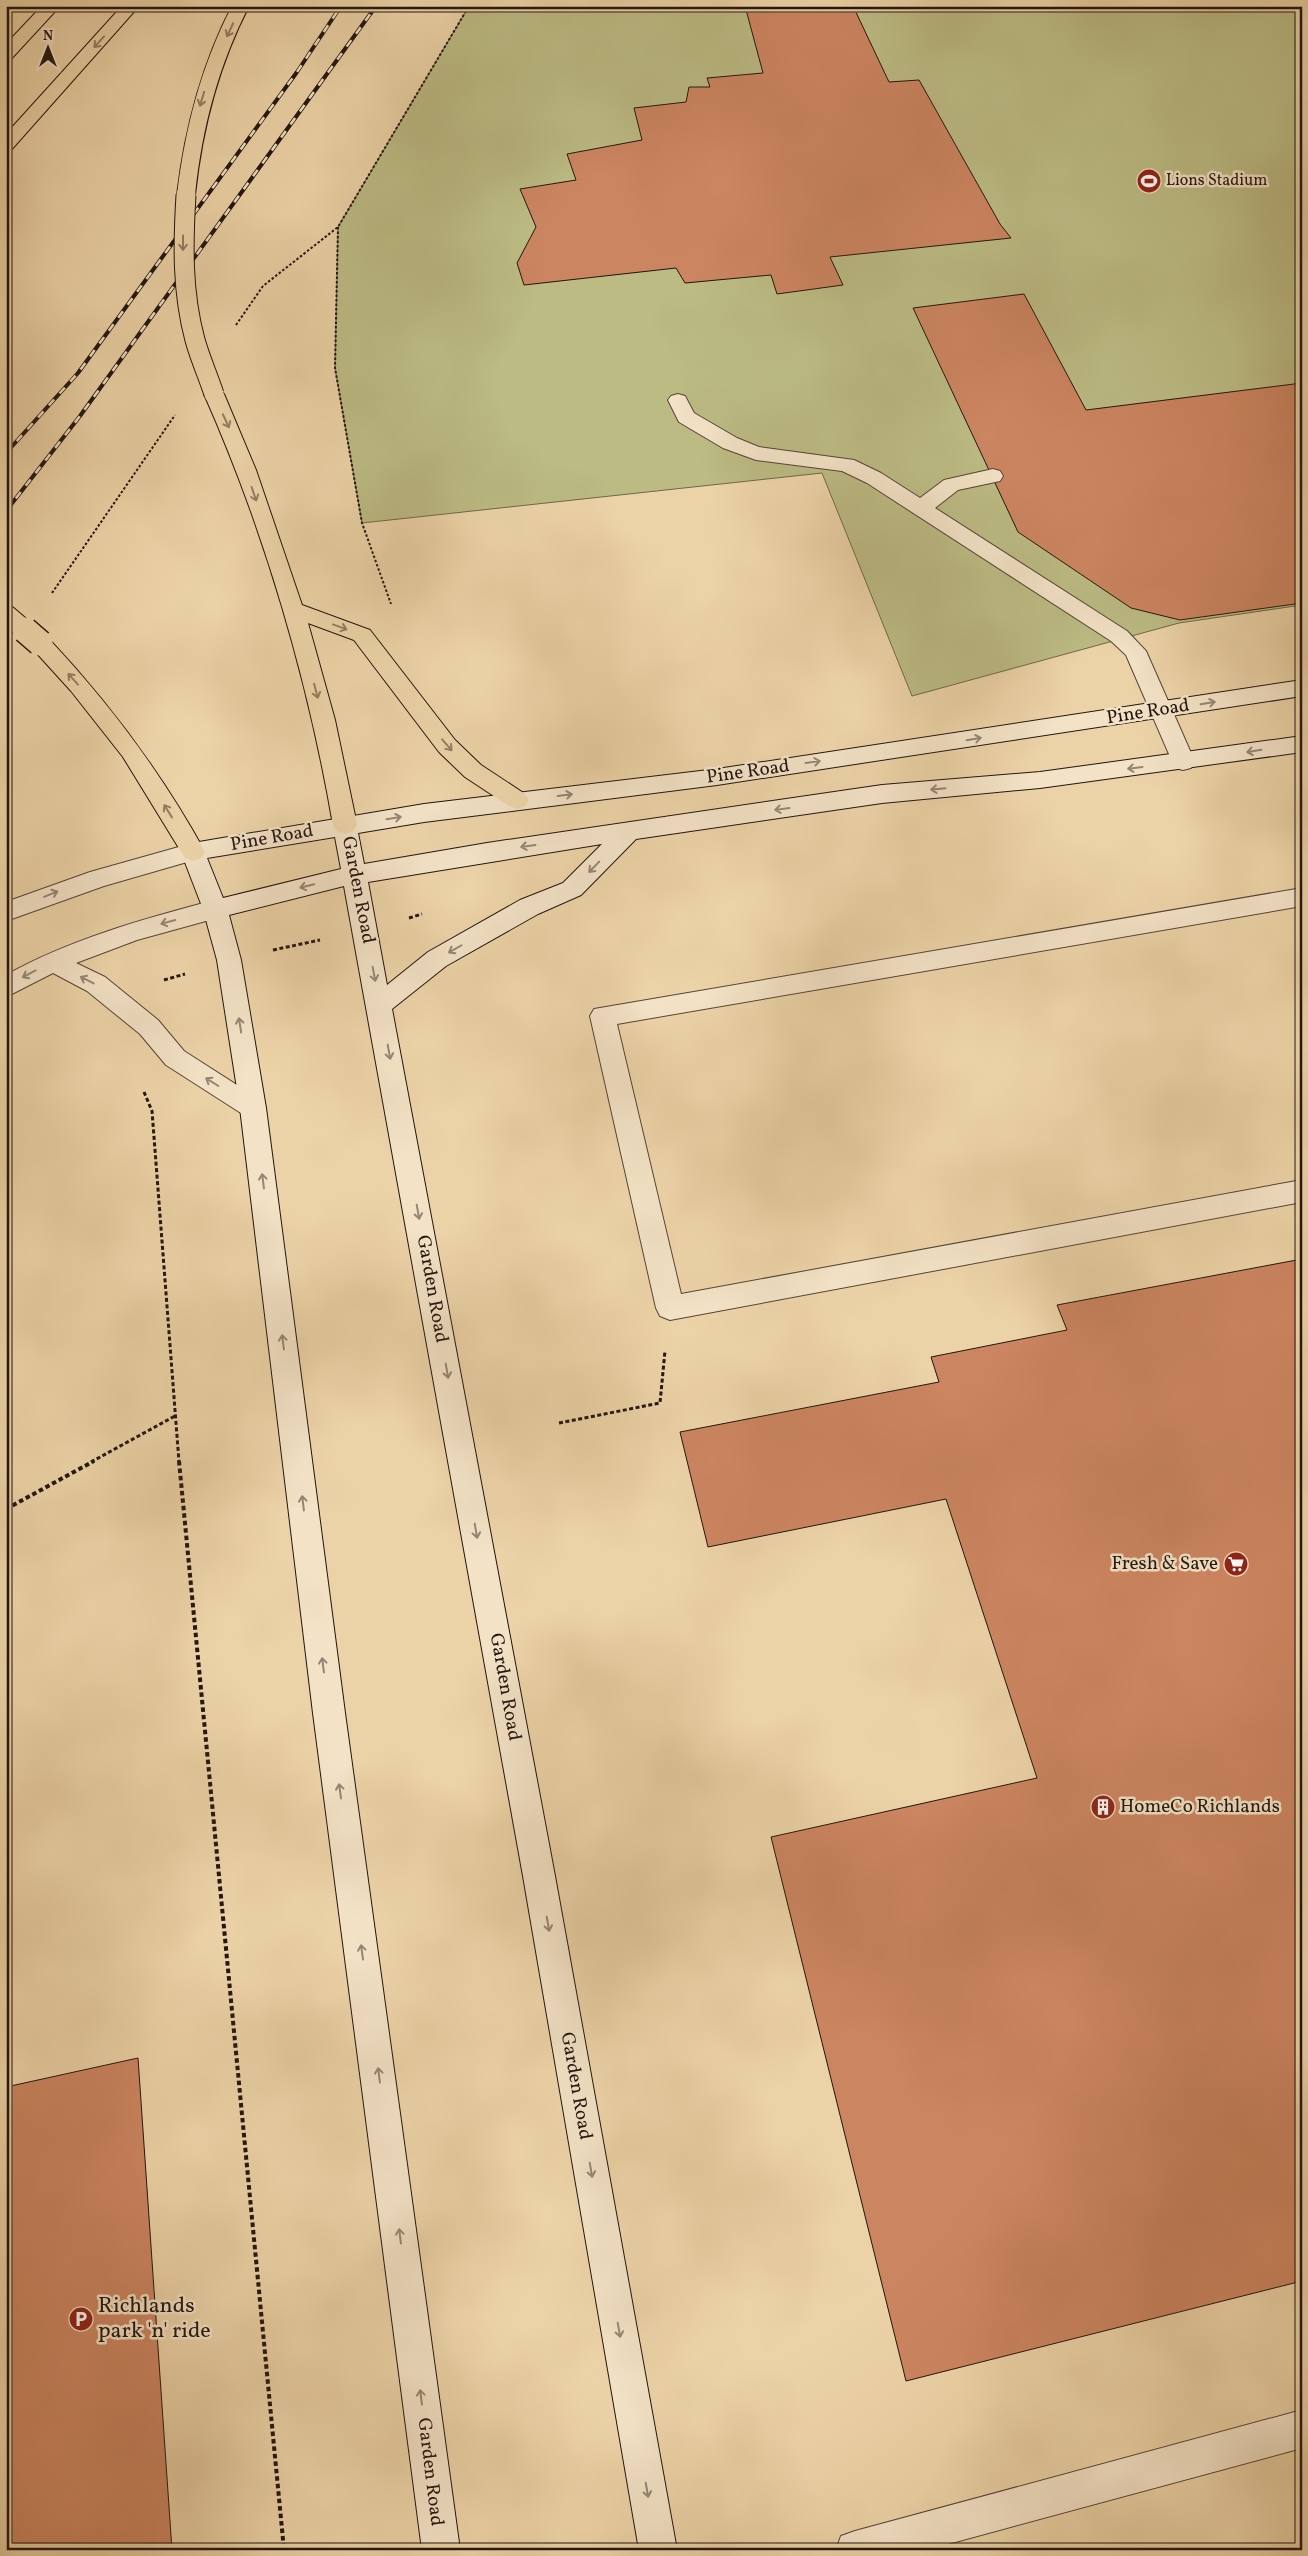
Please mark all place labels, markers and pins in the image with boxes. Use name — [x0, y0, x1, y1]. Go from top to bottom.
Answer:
sports icon: Lions Stadium — [1136, 168, 1162, 194]
place label: Lions Stadium — [1166, 170, 1267, 192]
place label: Fresh & Save — [1112, 1551, 1218, 1577]
supermarket icon: Fresh & Save — [1223, 1551, 1249, 1577]
building icon: HomeCo Richlands — [1090, 1794, 1116, 1820]
place label: HomeCo Richlands — [1120, 1794, 1280, 1820]
place label: Richlands park 'n' ride — [98, 2291, 211, 2347]
parking icon: Richlands park 'n' ride — [68, 2306, 94, 2332]

